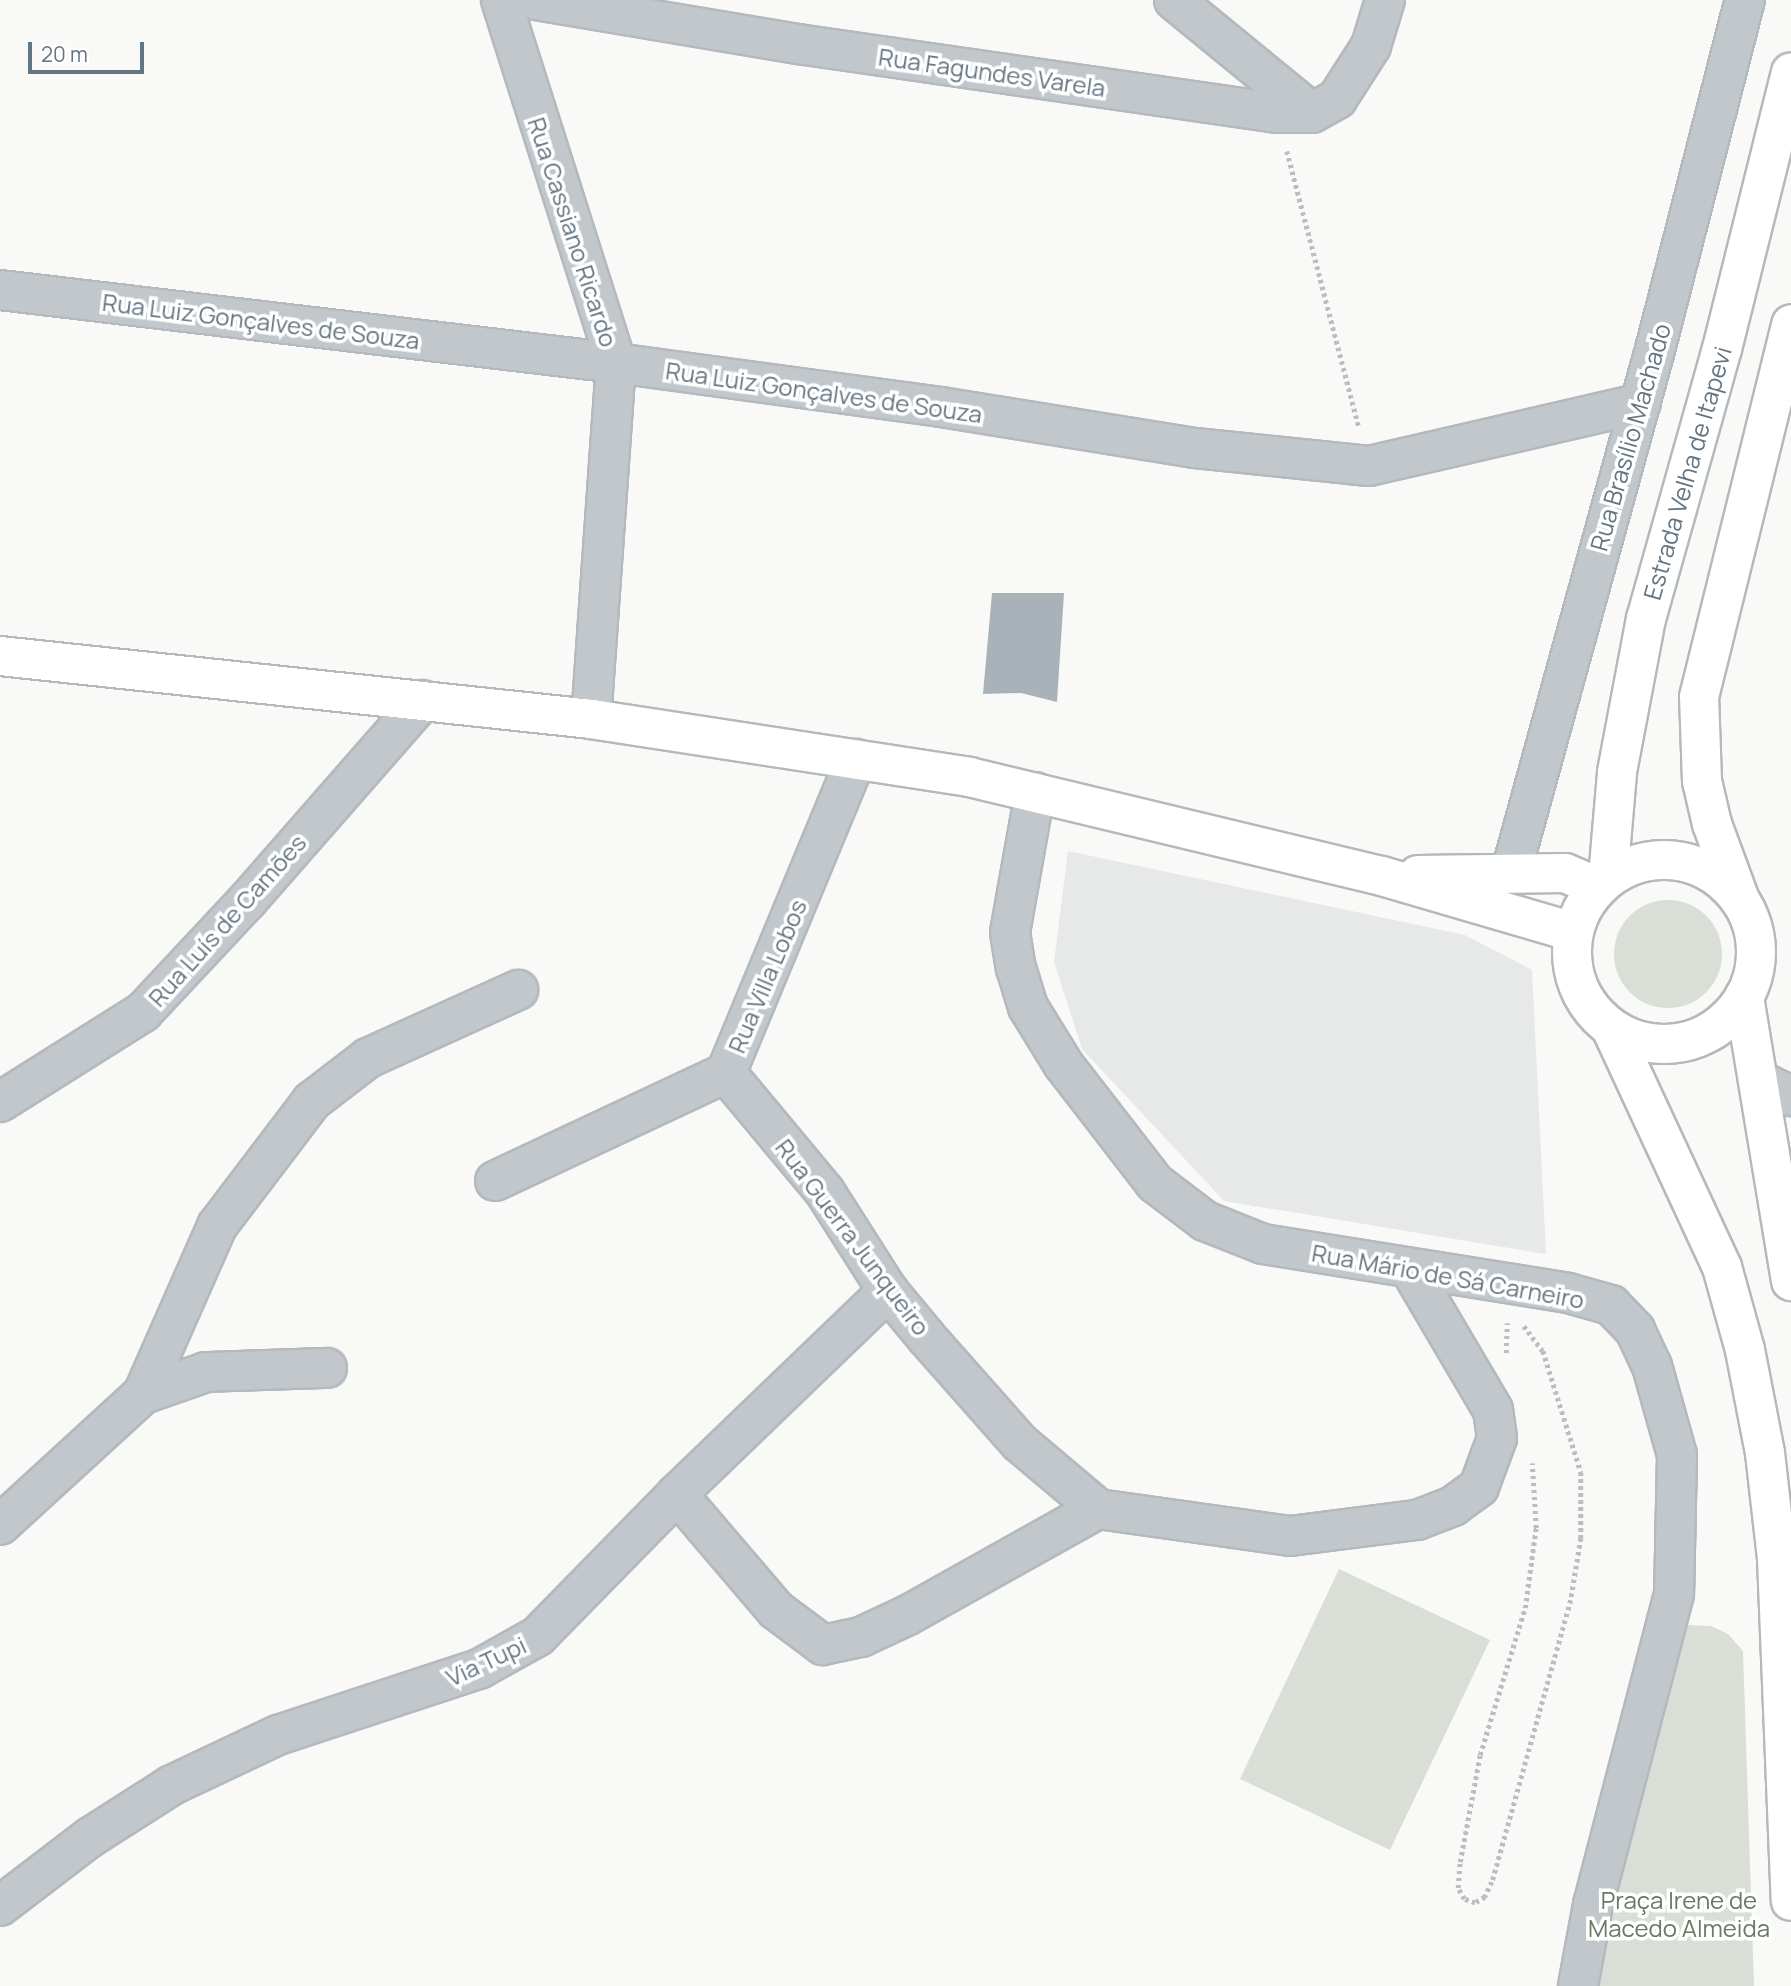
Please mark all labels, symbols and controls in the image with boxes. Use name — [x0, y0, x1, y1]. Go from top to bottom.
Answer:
scale bar — [32, 28, 147, 72]
text: 20 m — [41, 40, 88, 68]
street label: Rua Fagundes Varela — [877, 42, 1107, 102]
street label: Rua Cassiano Ricardo — [522, 114, 624, 350]
street label: Rua Luiz Gonçalves de Souza — [101, 287, 421, 355]
street label: Rua Brasílio Machado — [1584, 320, 1676, 554]
street label: Estrada Velha de Itapevi — [1637, 343, 1737, 603]
street label: Rua Luiz Gonçalves de Souza — [664, 356, 984, 428]
street label: Rua Luís de Camões — [142, 828, 312, 1012]
street label: Rua Villa Lobos — [722, 895, 812, 1057]
street label: Rua Guerra Junqueiro — [770, 1133, 936, 1341]
street label: Rua Mário de Sá Carneiro — [1310, 1238, 1586, 1314]
street label: Via Tupi — [441, 1630, 531, 1692]
park label: Praça Irene de Macedo Almeida — [1588, 1886, 1770, 1942]

